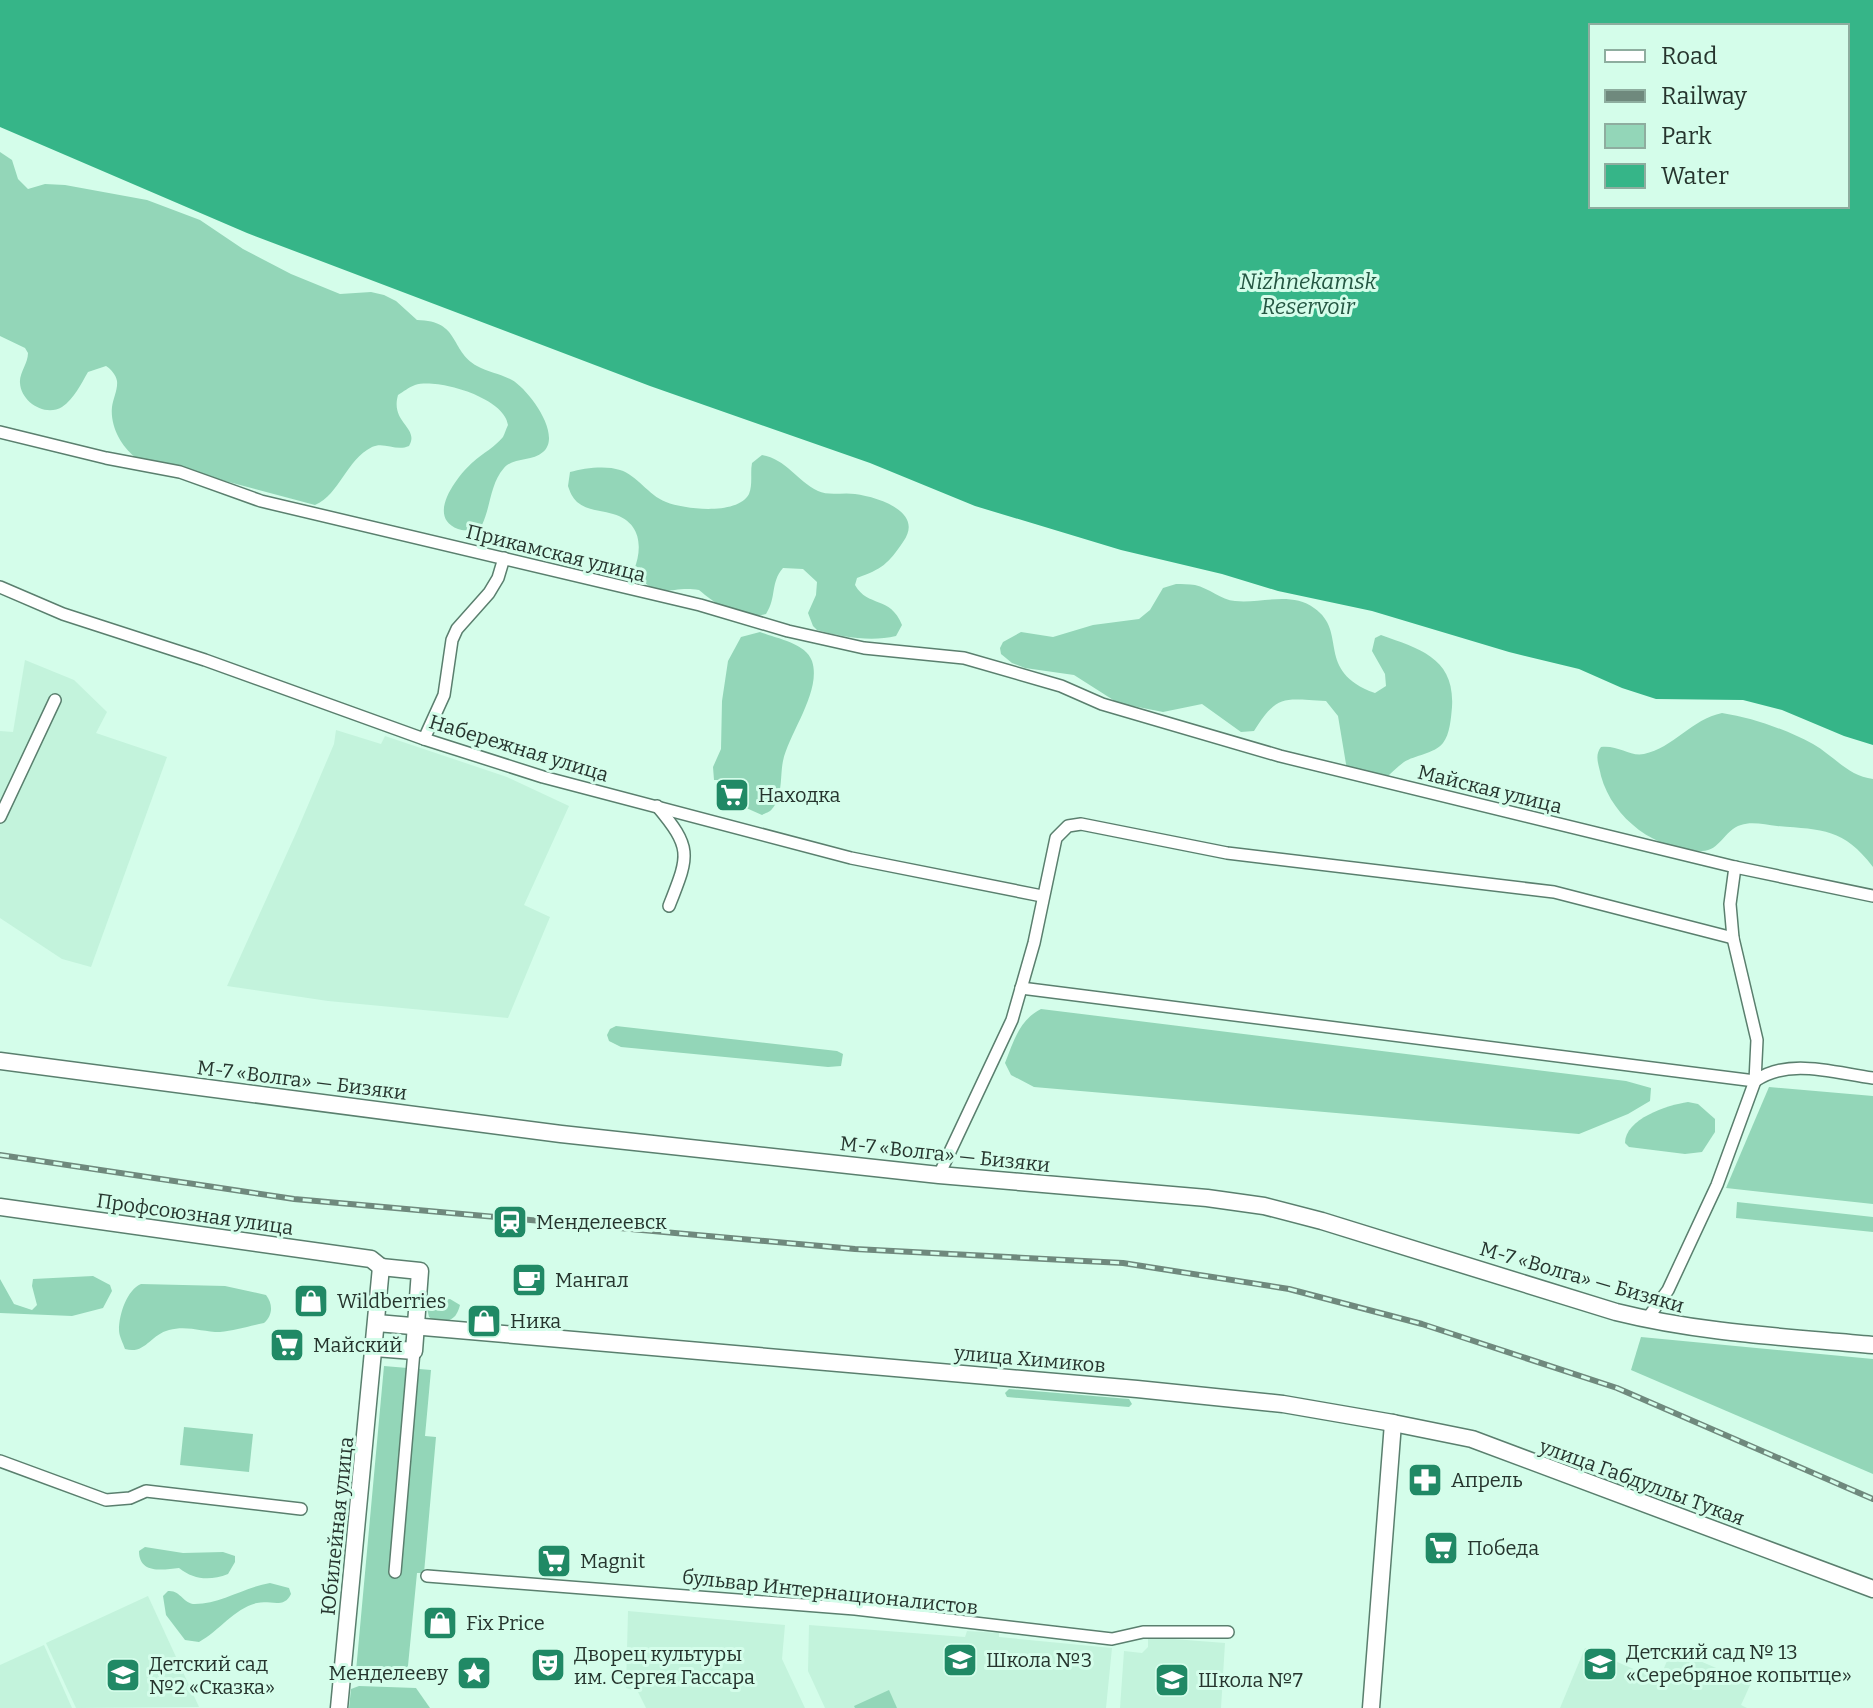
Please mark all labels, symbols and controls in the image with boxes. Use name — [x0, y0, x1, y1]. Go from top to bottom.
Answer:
legend — [1589, 24, 1849, 208]
text: Road — [1661, 42, 1717, 70]
text: Railway — [1661, 82, 1747, 110]
text: Park — [1661, 122, 1712, 150]
text: Water — [1661, 162, 1729, 190]
water label: Nizhnekamsk Reservoir — [1239, 268, 1378, 320]
street label: Прикамская улица — [464, 519, 648, 587]
street label: Набережная улица — [426, 709, 612, 787]
street label: Майская улица — [1415, 759, 1565, 819]
supermarket icon: Находка — [713, 776, 751, 814]
place label: Находка — [758, 783, 840, 807]
street label: М-7 «Волга» — Бизяки — [196, 1055, 408, 1105]
street label: М-7 «Волга» — Бизяки — [839, 1131, 1051, 1177]
street label: Профсоюзная улица — [95, 1188, 295, 1240]
station icon: Менделеевск — [491, 1203, 529, 1241]
place label: Менделеевск — [536, 1210, 667, 1234]
street label: М-7 «Волга» — Бизяки — [1477, 1236, 1687, 1318]
cafe icon: Мангал — [510, 1261, 548, 1299]
place label: Мангал — [555, 1268, 629, 1292]
shop icon: Wildberries — [292, 1282, 330, 1320]
place label: Wildberries — [337, 1289, 446, 1313]
shop icon: Ника — [465, 1302, 503, 1340]
place label: Ника — [510, 1309, 561, 1333]
supermarket icon: Майский — [268, 1326, 306, 1364]
place label: Майский — [313, 1333, 403, 1357]
street label: улица Химиков — [952, 1340, 1107, 1378]
street label: улица Габдуллы Тукая — [1535, 1433, 1748, 1530]
street label: Юбилейная улица — [316, 1435, 358, 1617]
pharmacy icon: Апрель — [1406, 1461, 1444, 1499]
place label: Апрель — [1451, 1468, 1523, 1492]
supermarket icon: Победа — [1422, 1529, 1460, 1567]
place label: Победа — [1467, 1536, 1539, 1560]
supermarket icon: Magnit — [535, 1542, 573, 1580]
place label: Magnit — [580, 1549, 645, 1573]
street label: бульвар Интернационалистов — [681, 1565, 979, 1619]
shop icon: Fix Price — [421, 1604, 459, 1642]
place label: Fix Price — [466, 1611, 545, 1635]
place label: Детский сад № 13 «Серебряное копытце» — [1626, 1640, 1852, 1687]
school or university icon: Школа №3 — [941, 1641, 979, 1679]
place label: Дворец культуры им. Сергея Гассара — [574, 1642, 755, 1689]
school or university icon: Детский сад № 13 «Серебряное копытце» — [1581, 1645, 1619, 1683]
theatre icon: Дворец культуры им. Сергея Гассара — [529, 1646, 567, 1684]
place label: Школа №3 — [986, 1648, 1092, 1672]
place label: Детский сад №2 «Сказка» — [149, 1652, 275, 1699]
place icon: Менделееву — [455, 1654, 493, 1692]
school or university icon: Детский сад №2 «Сказка» — [104, 1656, 142, 1694]
place label: Менделееву — [329, 1661, 448, 1685]
school or university icon: Школа №7 — [1153, 1661, 1191, 1699]
place label: Школа №7 — [1198, 1668, 1303, 1692]

